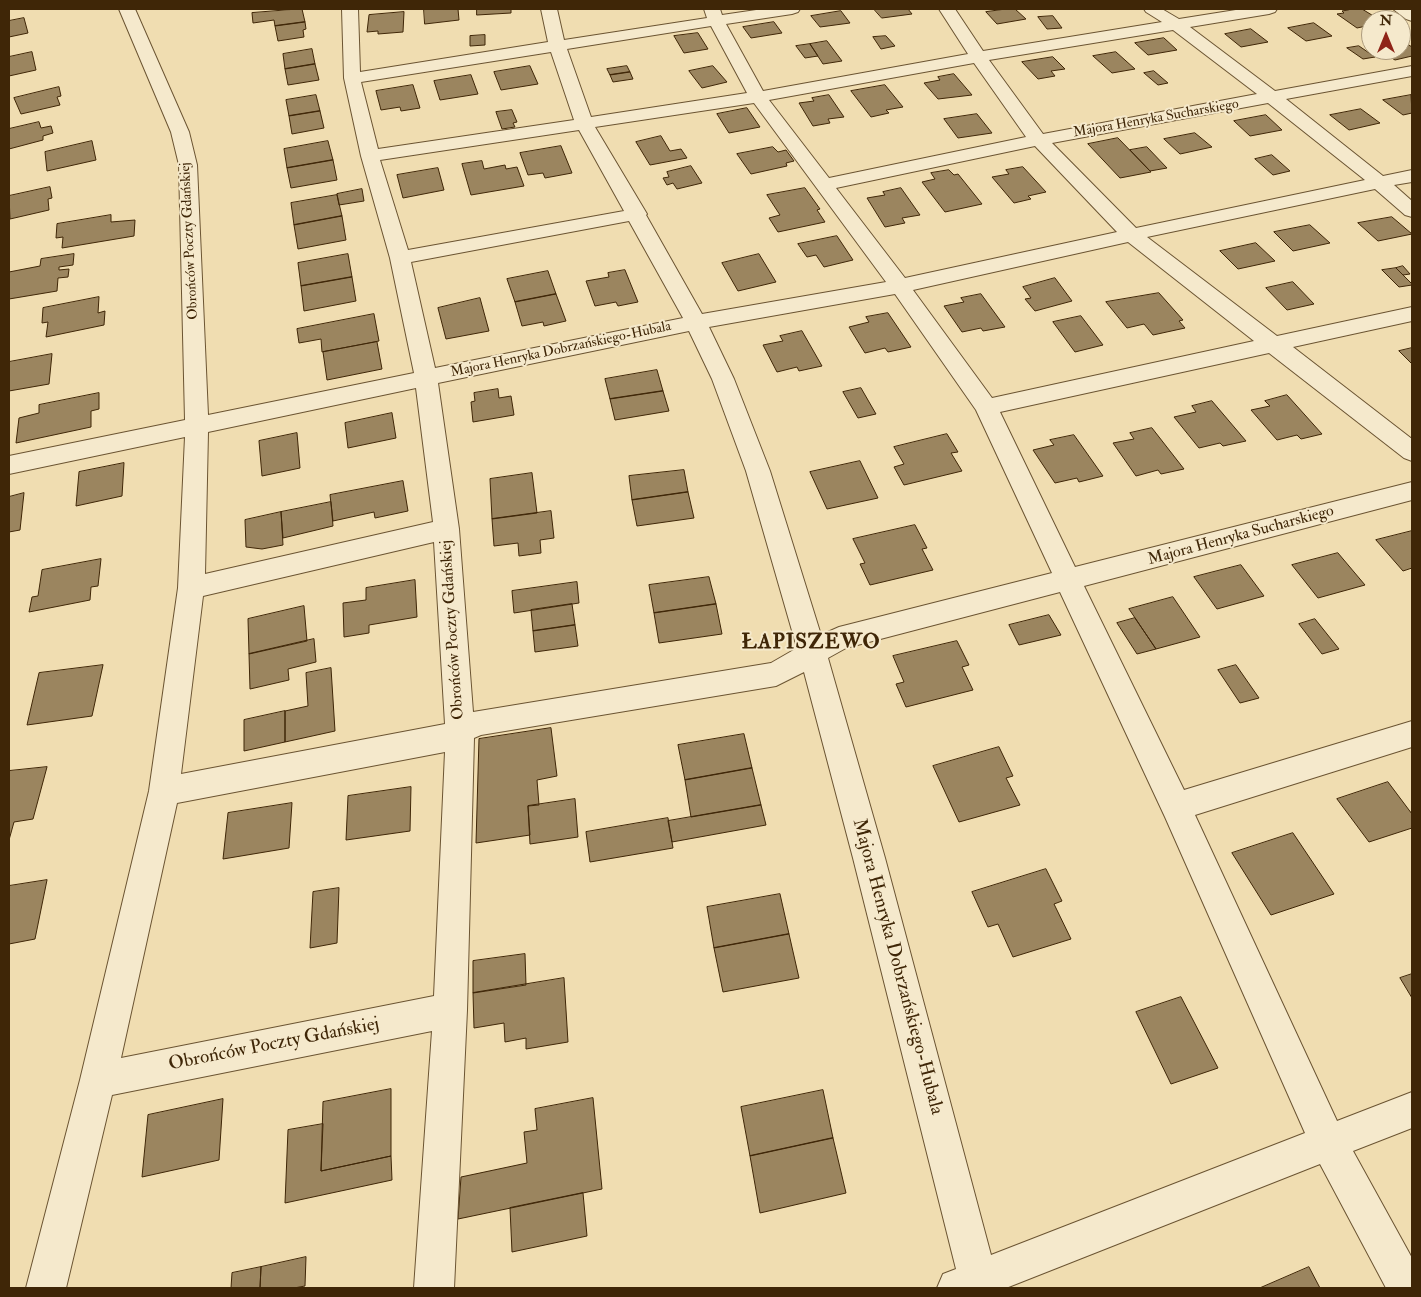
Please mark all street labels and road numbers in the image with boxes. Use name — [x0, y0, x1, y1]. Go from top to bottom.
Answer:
street label: Majora Henryka Sucharskiego — [1072, 96, 1240, 142]
street label: Obrońców Poczty Gdańskiej — [177, 162, 203, 320]
street label: Majora Henryka Dobrzańskiego-Hubala — [449, 318, 673, 382]
street label: Majora Henryka Sucharskiego — [1146, 502, 1336, 570]
street label: Obrońców Poczty Gdańskiej — [437, 539, 469, 721]
street label: Majora Henryka Dobrzańskiego-Hubala — [846, 816, 948, 1118]
street label: Obrońców Poczty Gdańskiej — [167, 1013, 381, 1077]

